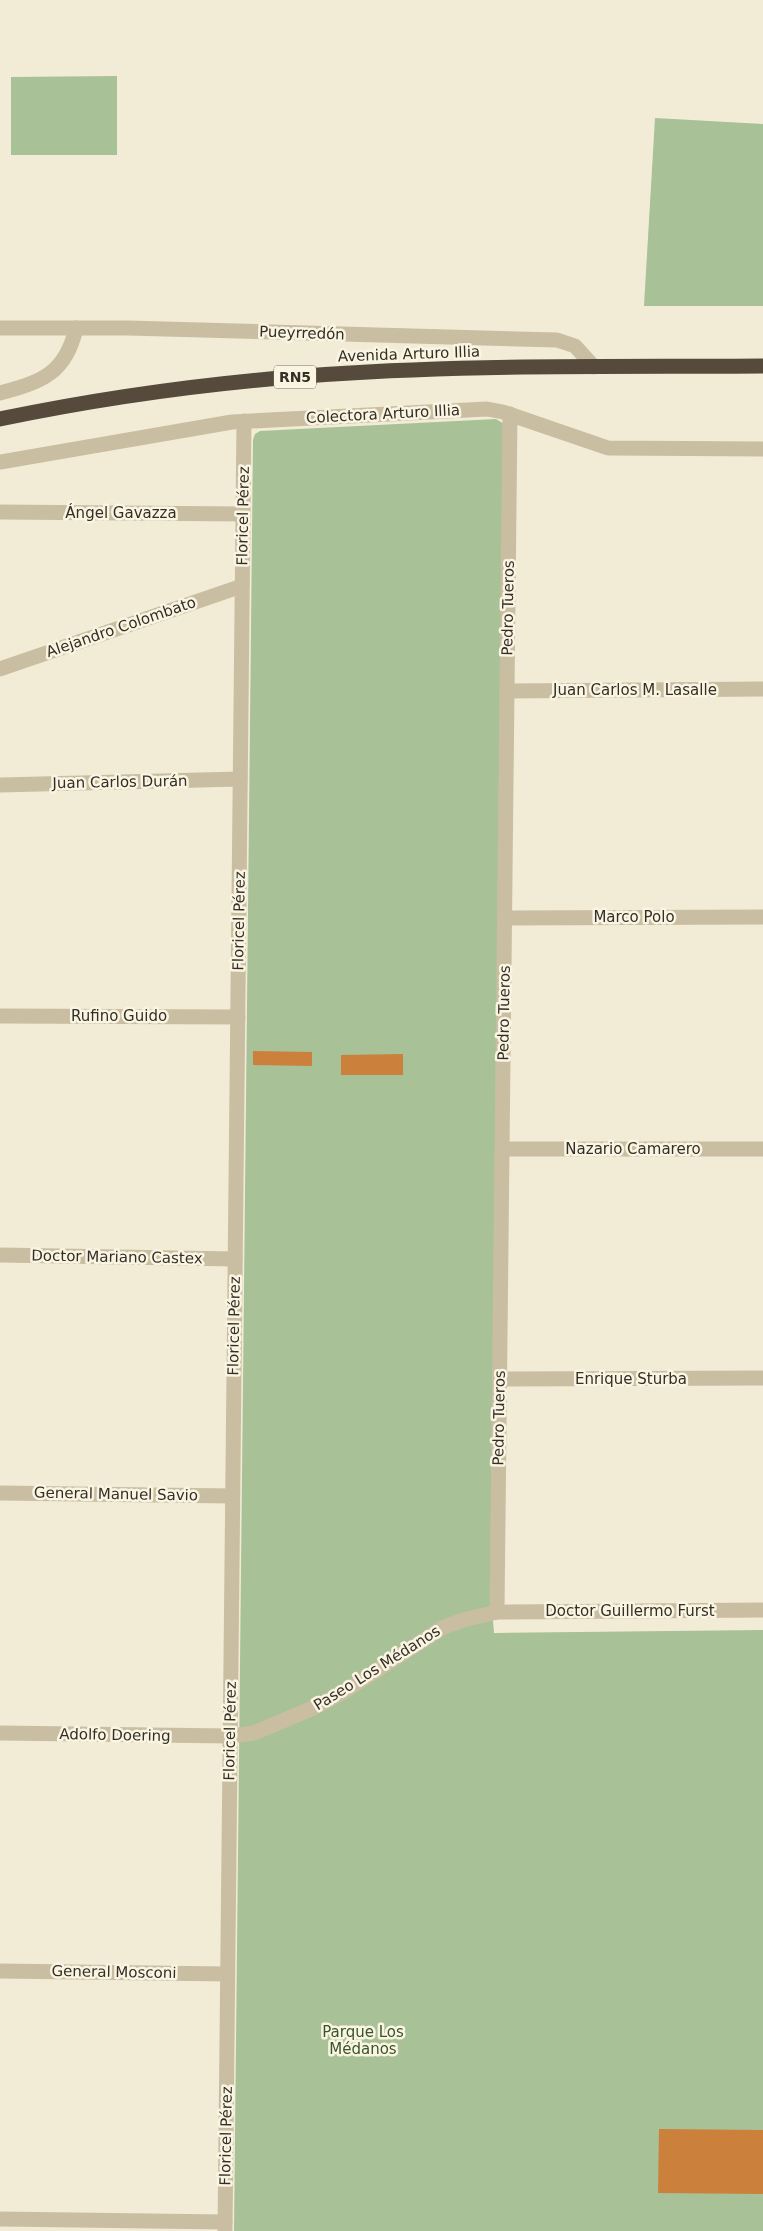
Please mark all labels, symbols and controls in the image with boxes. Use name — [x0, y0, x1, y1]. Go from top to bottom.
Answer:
street label: Pueyrredón — [259, 323, 345, 343]
street label: Avenida Arturo Illia — [338, 343, 480, 365]
road number: RN5 — [274, 366, 316, 388]
street label: Colectora Arturo Illia — [306, 401, 460, 427]
street label: Floricel Pérez — [233, 466, 253, 566]
street label: Ángel Gavazza — [65, 503, 177, 522]
street label: Pedro Tueros — [498, 560, 518, 656]
street label: Alejandro Colombato — [44, 593, 198, 661]
street label: Juan Carlos M. Lasalle — [552, 681, 717, 699]
street label: Juan Carlos Durán — [51, 772, 188, 792]
street label: Floricel Pérez — [229, 871, 249, 971]
street label: Marco Polo — [593, 908, 675, 926]
street label: Pedro Tueros — [494, 965, 514, 1061]
street label: Rufino Guido — [71, 1007, 167, 1025]
street label: Nazario Camarero — [565, 1140, 701, 1158]
street label: Doctor Mariano Castex — [31, 1247, 203, 1267]
street label: Floricel Pérez — [224, 1276, 244, 1376]
street label: Pedro Tueros — [489, 1370, 509, 1466]
street label: Enrique Sturba — [575, 1370, 687, 1388]
street label: General Manuel Savio — [34, 1484, 198, 1504]
street label: Doctor Guillermo Furst — [545, 1602, 715, 1620]
street label: Paseo Los Médanos — [310, 1622, 444, 1714]
street label: Floricel Pérez — [220, 1681, 240, 1781]
street label: Adolfo Doering — [59, 1725, 171, 1745]
street label: General Mosconi — [51, 1962, 177, 1982]
park label: Parque Los Médanos — [322, 2023, 404, 2058]
street label: Floricel Pérez — [216, 2086, 236, 2186]

